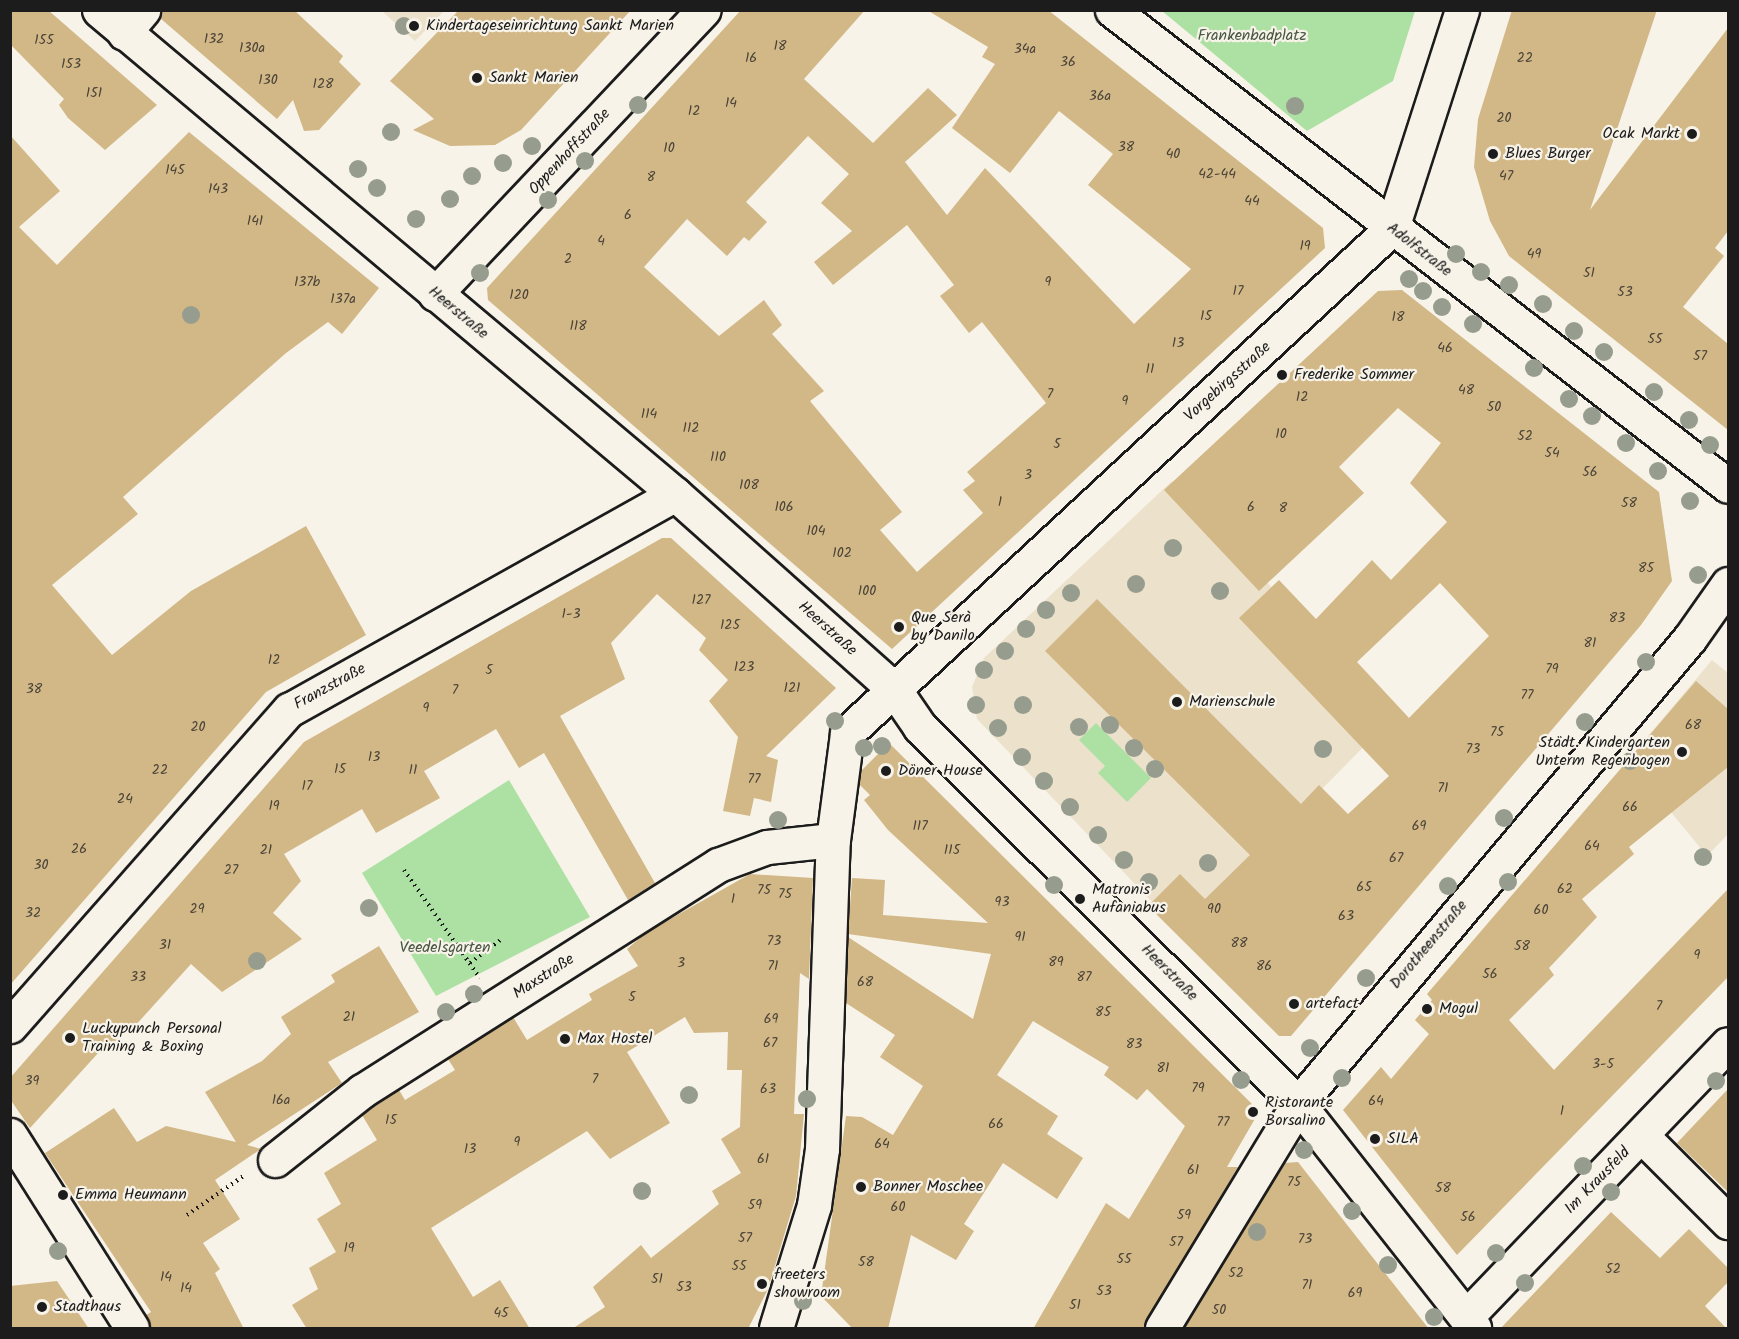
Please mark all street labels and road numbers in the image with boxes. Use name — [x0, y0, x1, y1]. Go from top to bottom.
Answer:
street label: Oppenhoffstraße — [525, 105, 615, 199]
street label: Adolfstraße — [1383, 219, 1455, 281]
street label: Heerstraße — [424, 282, 492, 344]
street label: Vorgebirgsstraße — [1181, 338, 1275, 426]
street label: Heerstraße — [794, 598, 860, 660]
street label: Franzstraße — [291, 659, 369, 715]
street label: Dorotheenstraße — [1386, 897, 1472, 993]
street label: Heerstraße — [1136, 940, 1202, 1006]
street label: Maxstraße — [510, 950, 578, 1004]
street label: Im Krausfeld — [1561, 1143, 1635, 1219]

